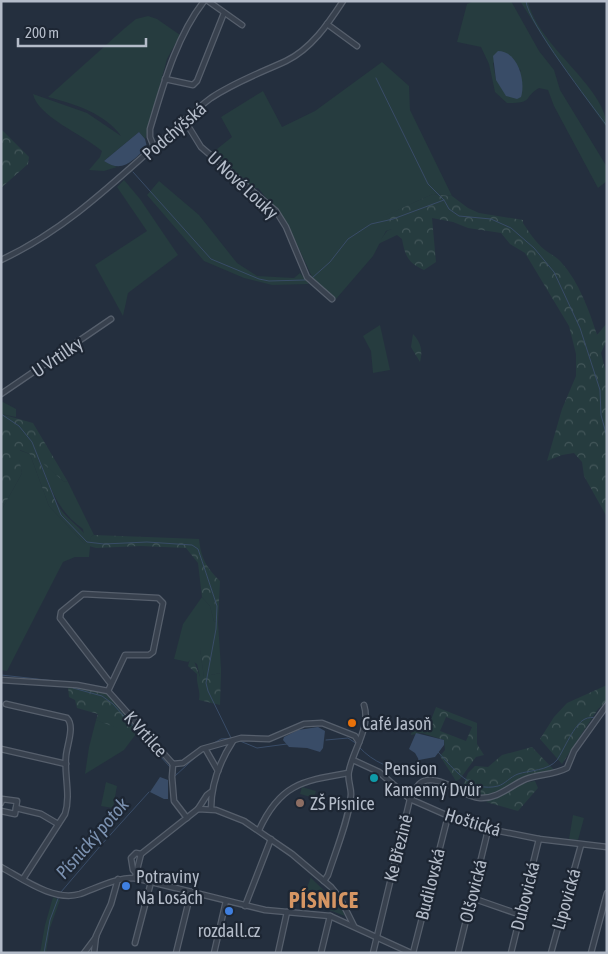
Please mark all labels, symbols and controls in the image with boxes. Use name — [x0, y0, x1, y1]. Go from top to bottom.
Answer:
scale bar — [18, 15, 145, 47]
text: 200 m — [25, 24, 59, 41]
street label: Podchýšská — [138, 98, 210, 164]
street label: U Nové Louky — [203, 147, 283, 223]
street label: U Vrtilky — [28, 333, 86, 381]
street label: K Vrtilce — [120, 707, 172, 761]
place label: Café Jasoň — [362, 713, 432, 734]
marker: Café Jasoň — [346, 717, 358, 729]
place label: Pension Kamenný Dvůr — [384, 758, 481, 800]
marker: Pension Kamenný Dvůr — [368, 772, 380, 784]
water label: Písnický potok — [51, 793, 133, 883]
place label: ZŠ Písnice — [310, 793, 375, 814]
marker: ZŠ Písnice — [294, 797, 306, 809]
street label: Hoštická — [442, 804, 504, 840]
street label: Ke Březině — [380, 812, 416, 884]
street label: Budilovská — [411, 846, 449, 922]
street label: Olšovická — [455, 857, 491, 925]
street label: Dubovická — [506, 859, 544, 933]
place label: Potraviny Na Losách — [136, 866, 203, 908]
street label: Lipovická — [547, 866, 585, 932]
marker: Potraviny Na Losách — [120, 880, 132, 892]
district label: PÍSNICE — [289, 887, 359, 913]
marker: rozdall.cz — [223, 905, 235, 917]
place label: rozdall.cz — [198, 920, 261, 941]

